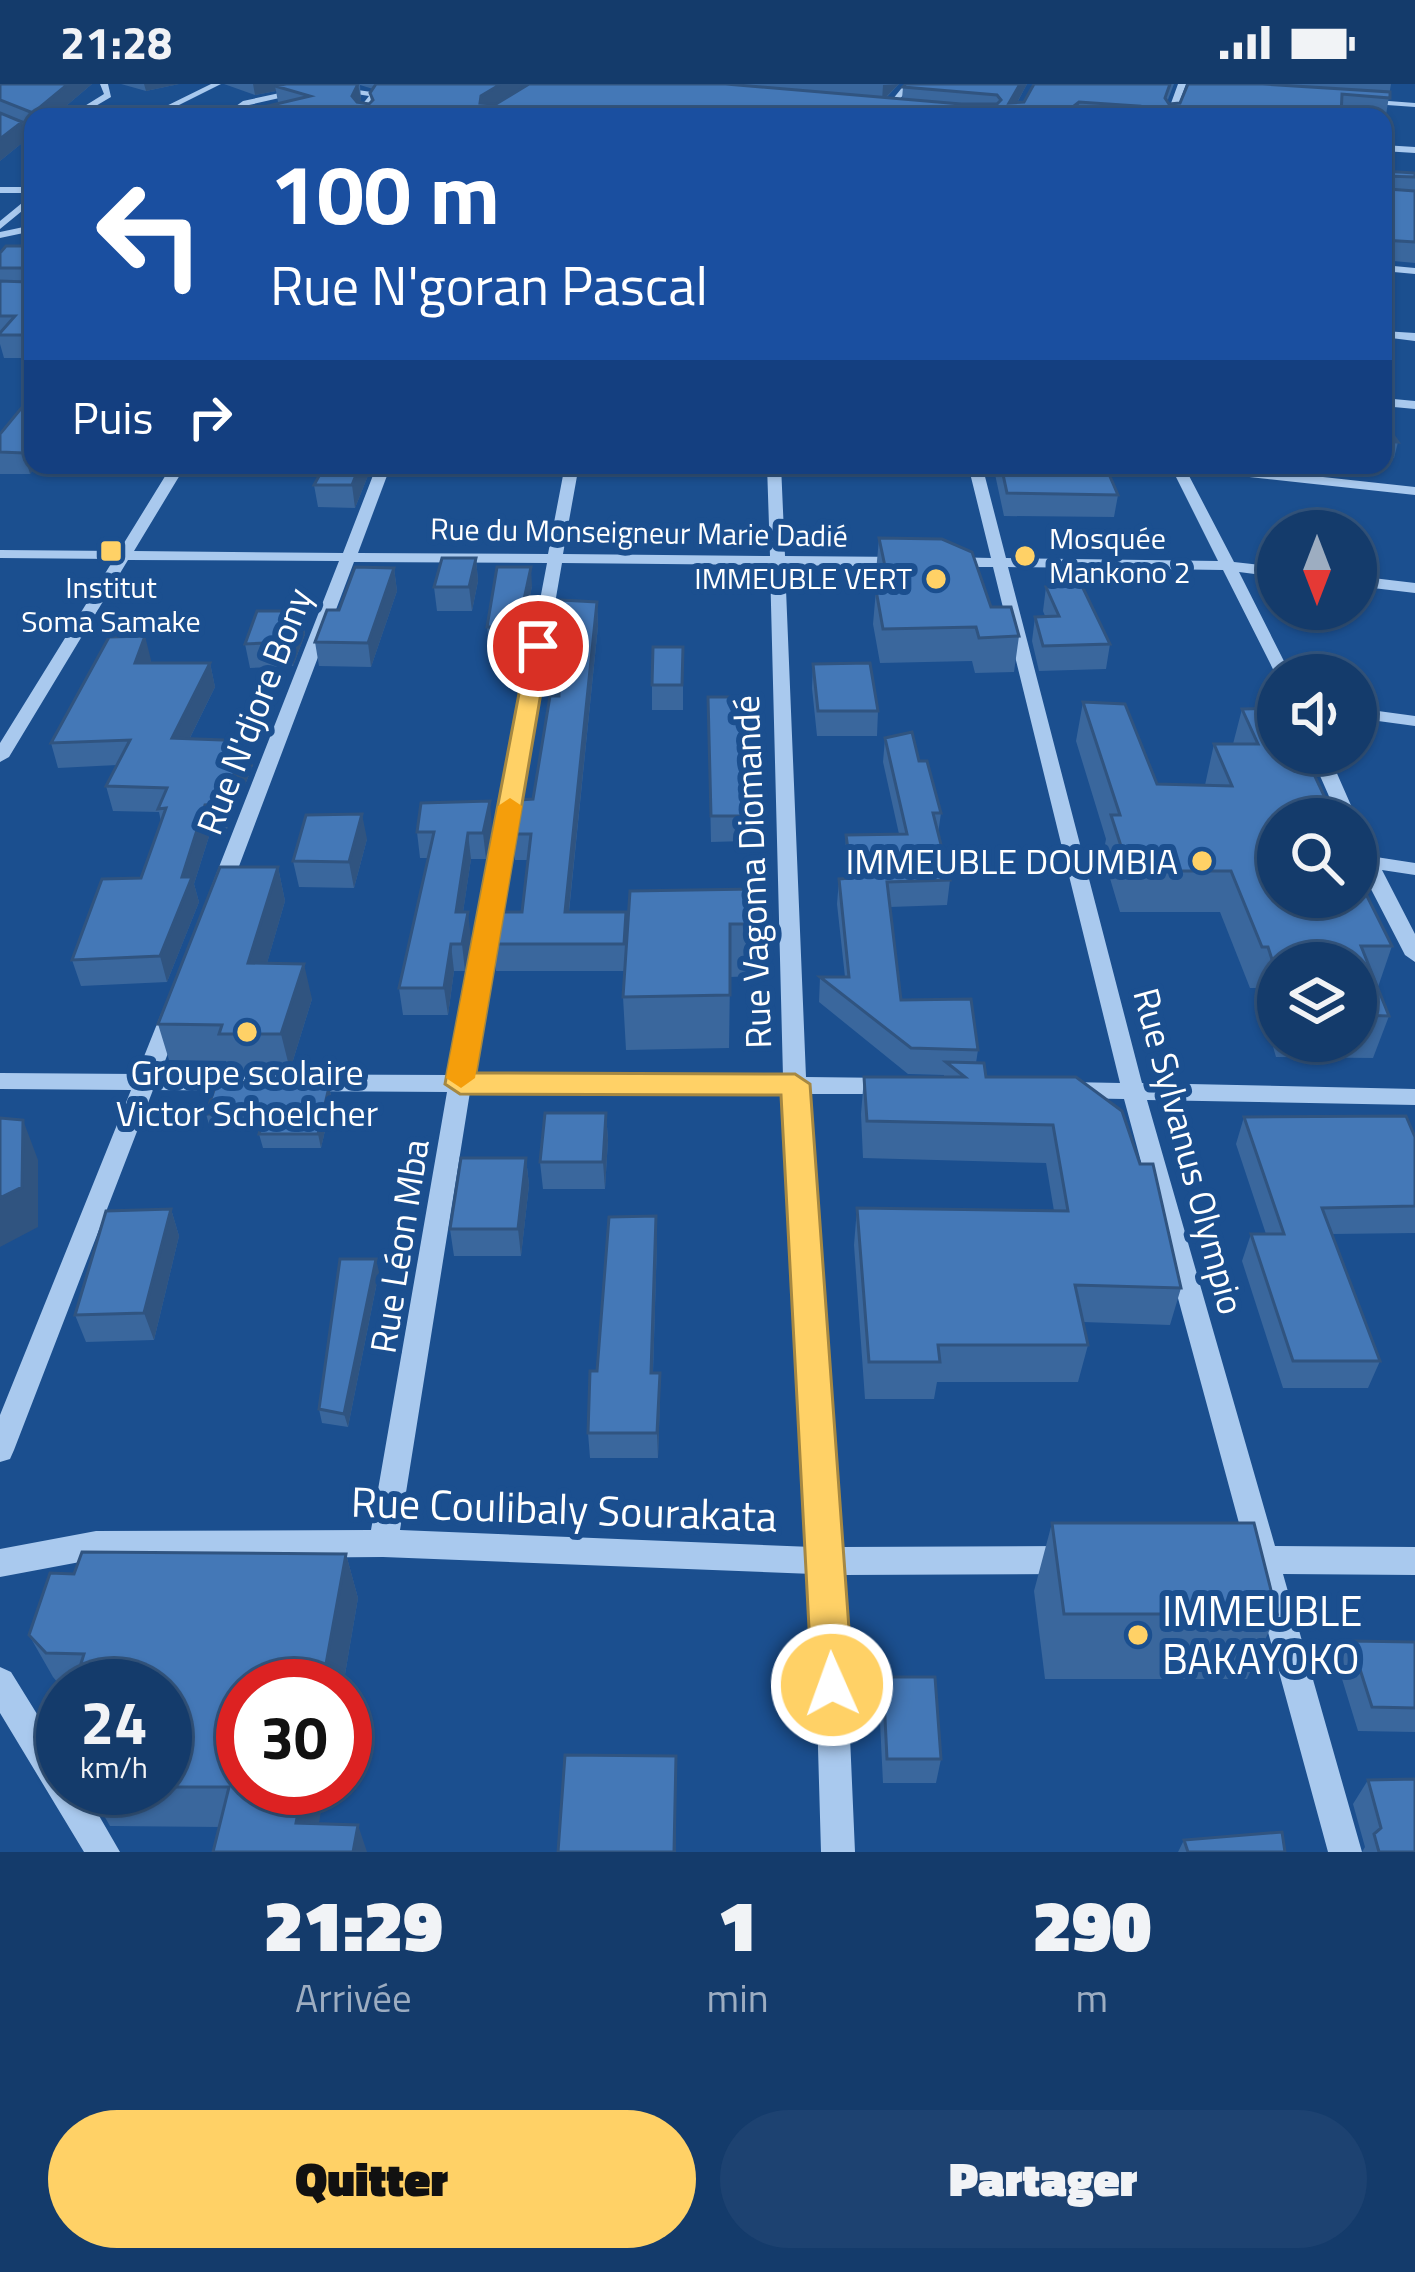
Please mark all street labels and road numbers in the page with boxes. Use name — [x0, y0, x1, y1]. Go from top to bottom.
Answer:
street label: Rue du Monseigneur Marie Dadié — [430, 505, 848, 559]
street label: Rue N'djore Bony — [181, 579, 326, 842]
street label: Rue Vagoma Diomandé — [718, 694, 785, 1050]
street label: Rue Sylvanus Olympio — [1119, 982, 1259, 1320]
street label: Rue Léon Mba — [354, 1135, 443, 1357]
street label: Rue Coulibaly Sourakata — [350, 1469, 778, 1547]

